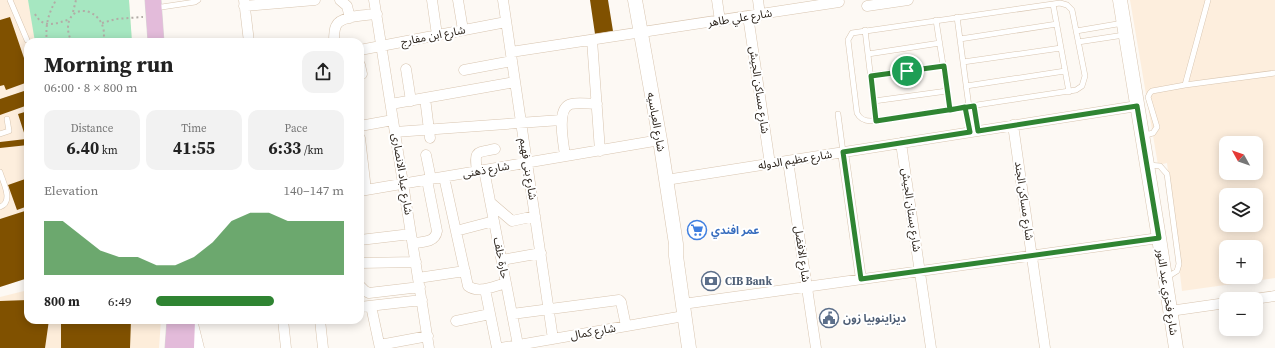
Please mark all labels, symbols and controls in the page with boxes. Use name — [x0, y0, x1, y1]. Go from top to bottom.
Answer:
street label: شارع علي طاهر — [706, 5, 774, 32]
street label: شارع ابن مفارج — [399, 22, 467, 50]
street label: شارع مساكن الجيش — [745, 45, 773, 135]
text: Morning run — [44, 49, 174, 79]
button: share — [302, 51, 344, 93]
pin — [890, 54, 924, 88]
icon: arrive — [896, 60, 918, 82]
text: 06:00 · 8 × 800 m — [44, 79, 138, 96]
street label: شارع العباسيه — [643, 91, 669, 153]
text: Distance — [71, 121, 113, 136]
text: Time — [181, 121, 207, 136]
text: Pace — [284, 121, 308, 136]
street label: شارع عباد الانصارى — [388, 132, 416, 216]
text: 6.40 — [66, 136, 99, 160]
text: 41:55 — [173, 136, 215, 160]
text: 6:33 — [269, 136, 301, 160]
north arrow — [1219, 136, 1263, 180]
map controls — [1219, 136, 1263, 336]
street label: شارع بنى فهيم — [515, 137, 540, 201]
text: km — [99, 143, 118, 158]
text: /km — [301, 143, 323, 158]
street label: شارع عظيم الدوله — [757, 147, 834, 174]
street label: شارع ذهنى — [461, 158, 511, 182]
street label: شارع مساكن الجند — [1011, 161, 1037, 242]
street label: شارع بستان الجيش — [898, 167, 924, 253]
text: Elevation — [44, 182, 98, 199]
text: 140–147 m — [284, 182, 344, 199]
button: layers — [1219, 188, 1263, 232]
supermarket icon: عمر افندي — [686, 219, 708, 241]
place label: عمر افندي — [711, 223, 759, 239]
street label: شارع الافضل — [791, 225, 813, 283]
street label: حارة خلف — [490, 236, 512, 281]
button: + — [1219, 240, 1263, 284]
street label: شارع فخري عبد النور — [1151, 247, 1181, 337]
bank icon: CIB Bank — [700, 270, 722, 292]
place label: CIB Bank — [725, 274, 772, 289]
button: − — [1219, 292, 1263, 336]
text: 800 m — [44, 293, 80, 310]
text: 6:49 — [108, 293, 131, 310]
public building icon: ديزاينوبيا زون — [818, 307, 840, 329]
place label: ديزاينوبيا زون — [843, 311, 907, 326]
street label: شارع كمال — [569, 321, 617, 343]

